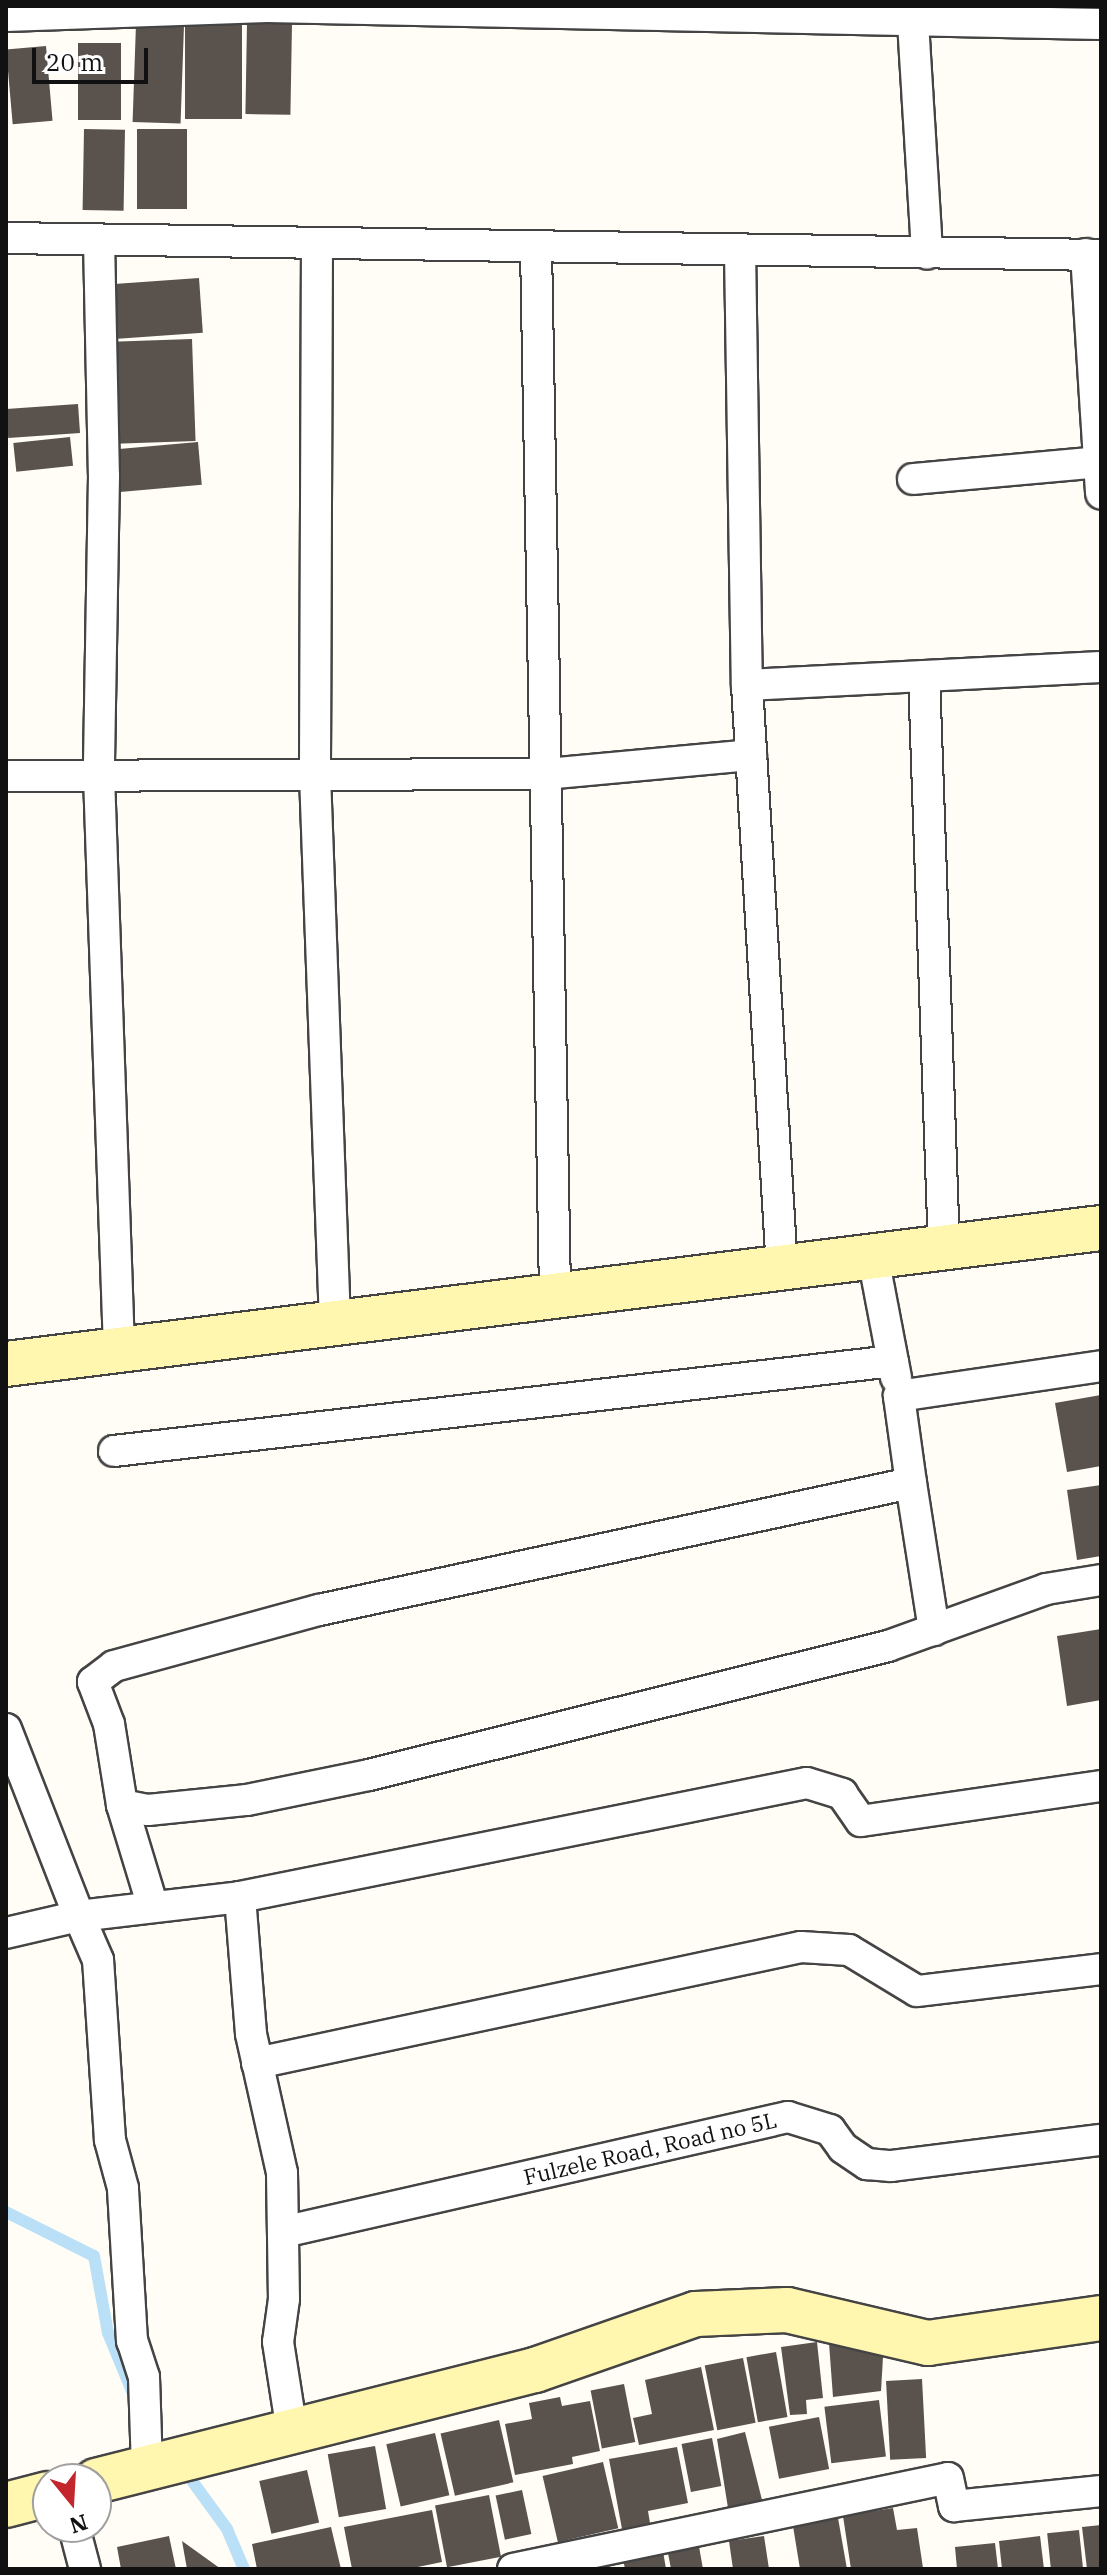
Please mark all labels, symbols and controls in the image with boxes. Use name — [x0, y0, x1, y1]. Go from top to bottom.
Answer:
scale bar — [36, 32, 152, 82]
text: 20 m — [46, 46, 103, 78]
street label: Fulzele Road, Road no 5L — [521, 2106, 779, 2190]
north arrow — [32, 2463, 112, 2543]
text: N — [66, 2508, 92, 2541]

